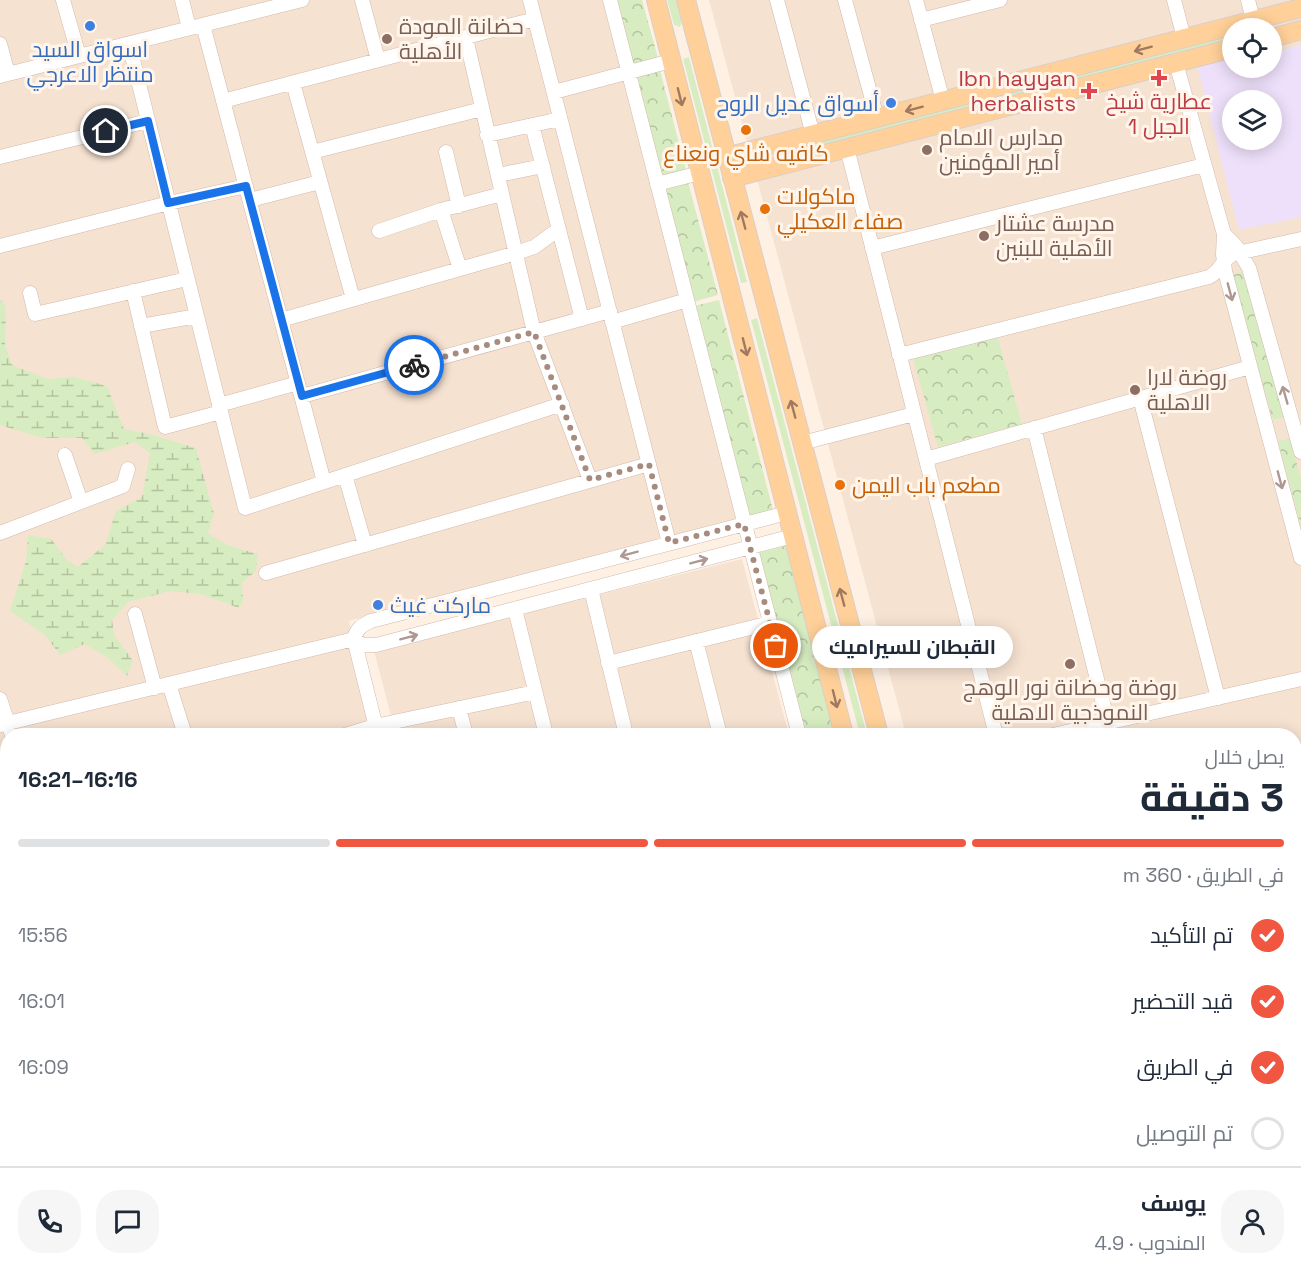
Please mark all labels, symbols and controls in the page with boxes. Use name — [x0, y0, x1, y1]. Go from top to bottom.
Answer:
place label: حضانة المودة الأهلية — [399, 12, 524, 65]
map controls — [1222, 18, 1282, 150]
button: locate — [1222, 18, 1282, 78]
marker: اسواق السيد منتظر الاعرجي — [83, 19, 97, 33]
marker: حضانة المودة الأهلية — [380, 32, 394, 46]
place label: اسواق السيد منتظر الاعرجي — [26, 35, 154, 91]
one-way arrow — [1134, 44, 1153, 55]
place label: Ibn hayyan herbalists — [958, 64, 1076, 117]
marker: عطارية شيخ الجبل 1 — [1152, 71, 1166, 85]
marker: Ibn hayyan herbalists — [1080, 82, 1098, 100]
place label: عطارية شيخ الجبل 1 — [1106, 87, 1212, 140]
one-way arrow — [675, 88, 687, 107]
place label: أسواق عديل الروح — [717, 89, 879, 118]
button: layers — [1222, 90, 1282, 150]
marker: أسواق عديل الروح — [884, 96, 898, 110]
one-way arrow — [904, 103, 923, 115]
pin — [80, 105, 131, 156]
icon: home — [89, 114, 122, 147]
marker: كافيه شاي ونعناع — [739, 123, 753, 137]
place label: مدارس الامام أمير المؤمنين — [939, 123, 1063, 176]
place label: كافيه شاي ونعناع — [663, 139, 829, 170]
marker: مدارس الامام أمير المؤمنين — [920, 143, 934, 157]
place label: ماكولات صفاء العكيلي — [777, 182, 903, 238]
marker: ماكولات صفاء العكيلي — [758, 202, 772, 216]
place label: مدرسة عشتار الأهلية للبنين — [994, 209, 1115, 262]
one-way arrow — [737, 211, 749, 230]
marker: مدرسة عشتار الأهلية للبنين — [977, 229, 991, 243]
one-way arrow — [1225, 282, 1237, 301]
courier — [384, 335, 444, 395]
one-way arrow — [739, 337, 751, 356]
icon: bike — [398, 349, 431, 382]
place label: روضة لارا الاهلية — [1147, 363, 1227, 416]
marker: روضة لارا الاهلية — [1128, 383, 1142, 397]
one-way arrow — [1279, 386, 1290, 405]
one-way arrow — [786, 399, 798, 418]
one-way arrow — [1275, 470, 1287, 489]
place label: مطعم باب اليمن — [852, 471, 1001, 501]
marker: مطعم باب اليمن — [833, 478, 847, 492]
one-way arrow — [620, 548, 639, 560]
one-way arrow — [690, 554, 709, 566]
one-way arrow — [836, 588, 848, 607]
place label: ماركت غيث — [390, 591, 491, 619]
marker: ماركت غيث — [371, 598, 385, 612]
pin — [750, 620, 801, 671]
callout: القبطان للسيراميك — [812, 625, 1013, 667]
icon: bag — [759, 629, 792, 662]
one-way arrow — [399, 630, 418, 642]
text: القبطان للسيراميك — [829, 634, 996, 660]
marker: روضة وحضانة نور الوهج النموذجية الاهلية — [1063, 657, 1077, 671]
place label: روضة وحضانة نور الوهج النموذجية الاهلية — [963, 673, 1177, 726]
one-way arrow — [830, 689, 841, 708]
text: يصل خلال — [1205, 744, 1284, 770]
text: 16:16–16:21 — [18, 765, 138, 793]
text: 3 دقيقة — [1140, 773, 1284, 822]
text: في الطريق · 360 m — [1123, 862, 1284, 888]
icon: check — [1251, 919, 1284, 952]
text: تم التأكيد — [1150, 921, 1233, 949]
text: 15:56 — [18, 922, 68, 948]
icon: check — [1251, 985, 1284, 1018]
text: قيد التحضير — [1132, 987, 1233, 1015]
text: 16:01 — [18, 988, 65, 1014]
icon: check — [1251, 1051, 1284, 1084]
text: في الطريق — [1137, 1053, 1233, 1081]
text: 16:09 — [18, 1054, 69, 1080]
text: تم التوصيل — [1136, 1119, 1233, 1147]
text: يوسف — [1141, 1189, 1206, 1217]
button: phone — [18, 1190, 81, 1253]
button: chat — [96, 1190, 159, 1253]
button: person — [1221, 1190, 1284, 1253]
text: المندوب · 4.9 — [1095, 1230, 1206, 1256]

